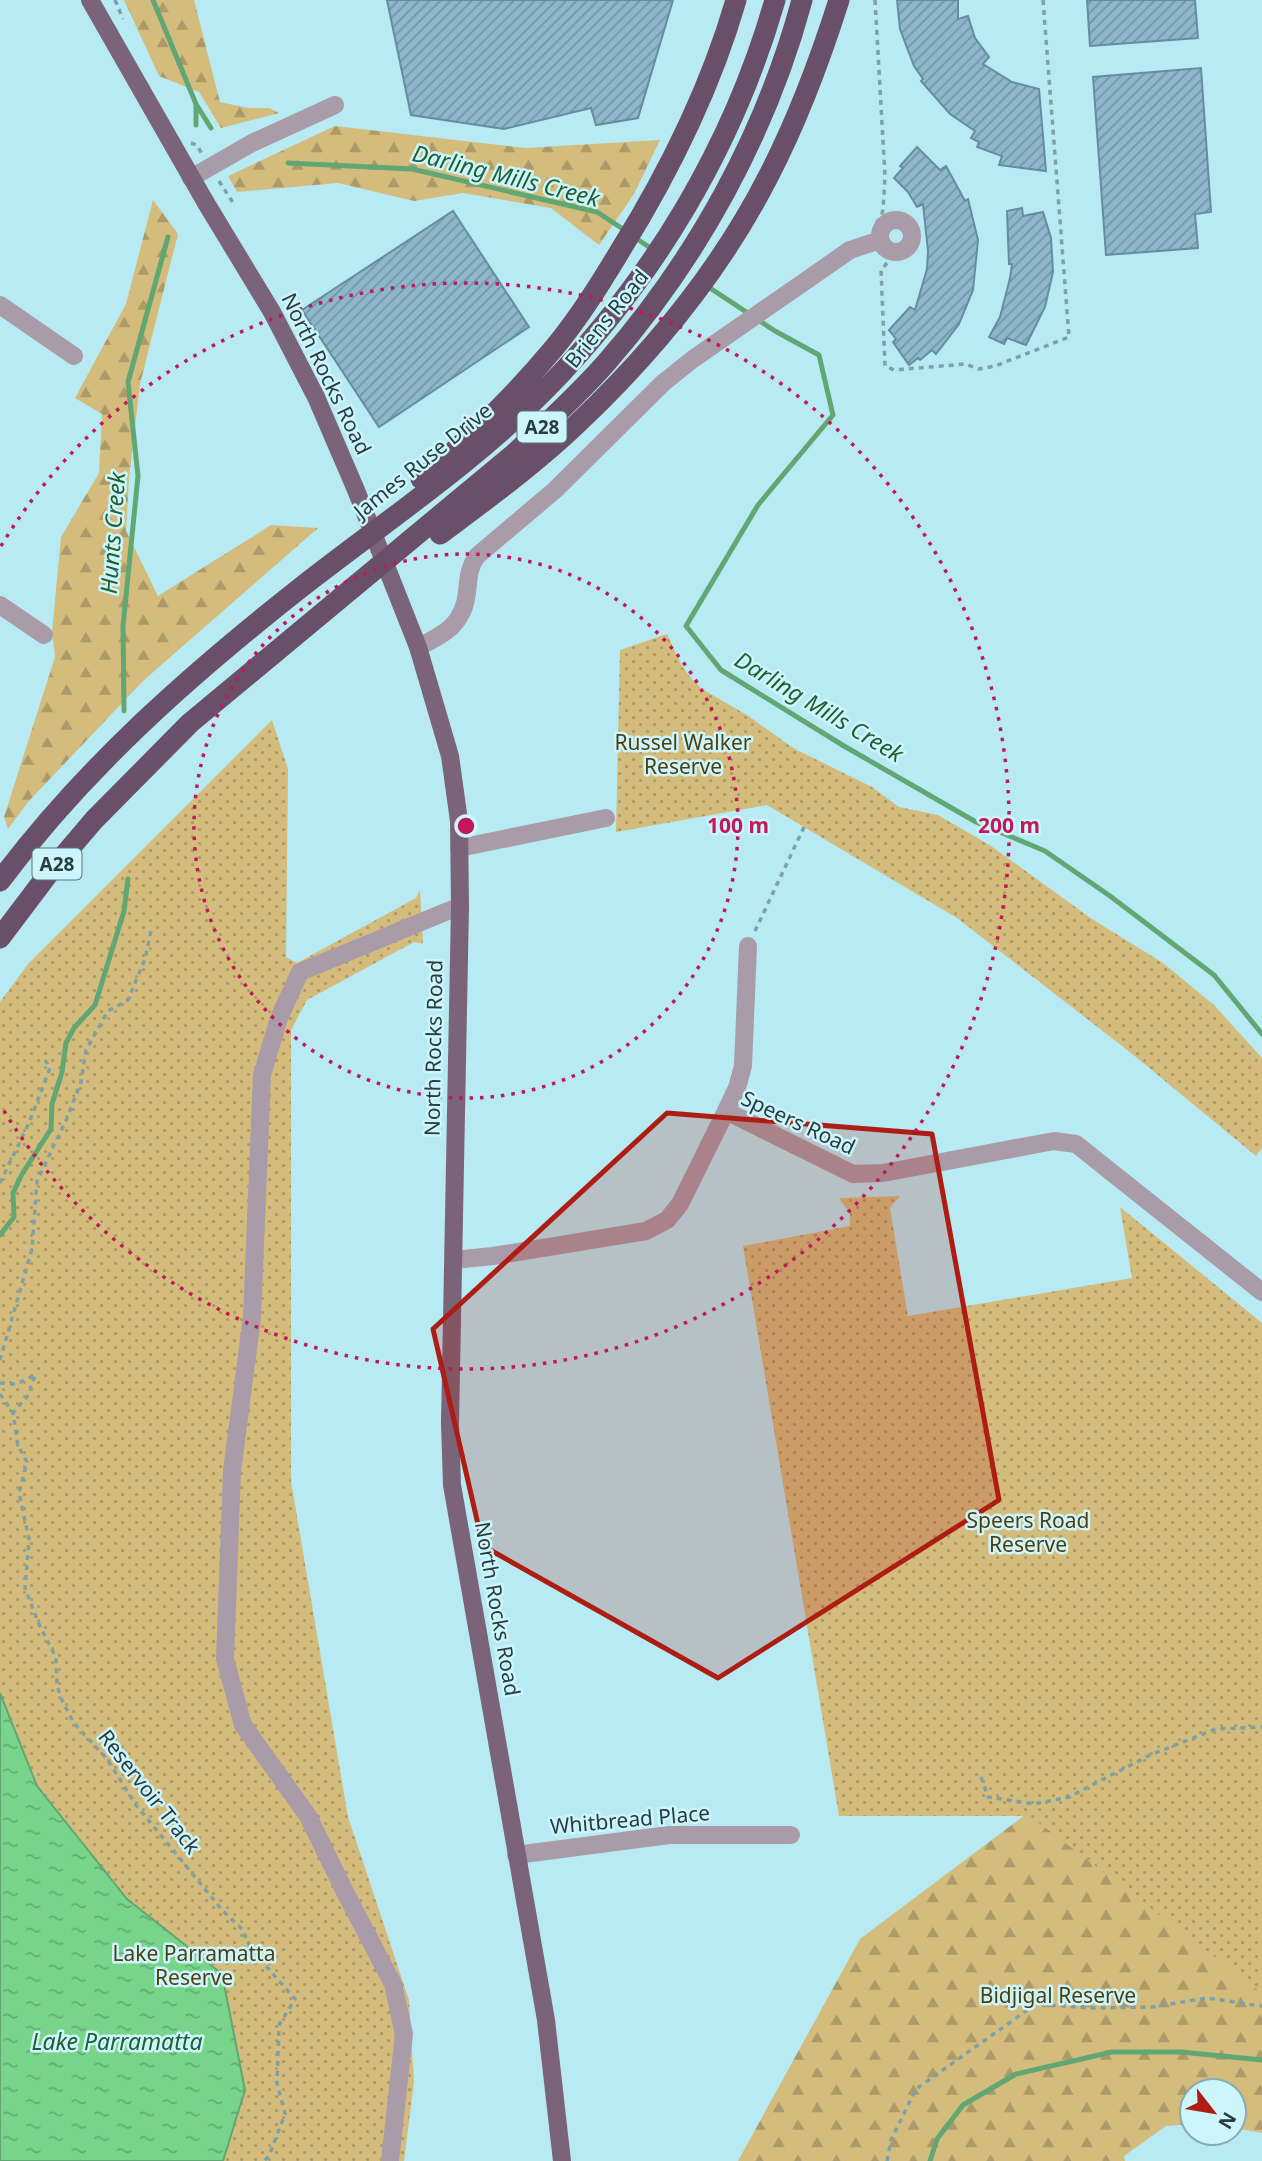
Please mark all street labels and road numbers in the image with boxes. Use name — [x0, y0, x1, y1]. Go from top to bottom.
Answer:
street label: Briens Road — [558, 263, 654, 373]
street label: North Rocks Road — [276, 288, 378, 459]
street label: James Ruse Drive — [346, 396, 497, 526]
road number: A28 — [518, 412, 566, 442]
road number: A28 — [32, 848, 82, 880]
street label: North Rocks Road — [417, 960, 449, 1136]
street label: Speers Road — [737, 1083, 860, 1161]
street label: North Rocks Road — [469, 1520, 527, 1698]
street label: Reservoir Track — [92, 1724, 208, 1860]
street label: Whitbread Place — [549, 1798, 711, 1840]

